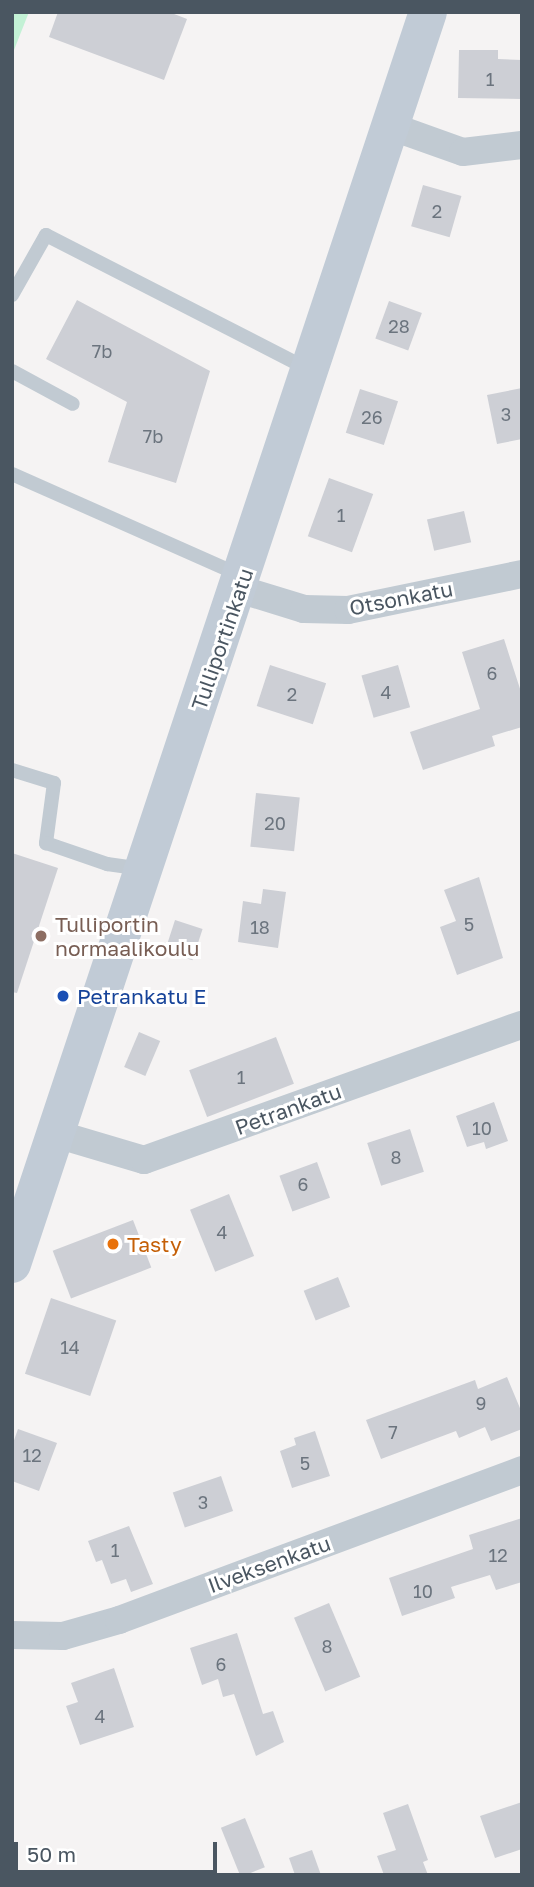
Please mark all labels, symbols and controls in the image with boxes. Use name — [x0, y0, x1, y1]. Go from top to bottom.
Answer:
house number: 1 — [486, 68, 494, 90]
house number: 2 — [432, 200, 442, 222]
house number: 28 — [388, 315, 410, 337]
house number: 7b — [92, 340, 112, 362]
house number: 3 — [501, 403, 511, 425]
house number: 26 — [361, 406, 383, 428]
house number: 7b — [143, 425, 163, 447]
house number: 1 — [337, 504, 345, 526]
street label: Tulliportinkatu — [186, 565, 258, 713]
street label: Otsonkatu — [347, 576, 455, 620]
house number: 6 — [487, 662, 497, 684]
house number: 4 — [381, 681, 391, 703]
house number: 2 — [287, 683, 297, 705]
house number: 20 — [264, 812, 286, 834]
place label: Tulliportin normaalikoulu — [55, 911, 200, 961]
house number: 5 — [464, 913, 474, 935]
house number: 18 — [250, 916, 270, 938]
marker: Tulliportin normaalikoulu — [33, 928, 49, 944]
place label: Petrankatu E — [77, 983, 206, 1009]
marker: Petrankatu E — [55, 988, 71, 1004]
house number: 1 — [237, 1066, 245, 1088]
street label: Petrankatu — [231, 1078, 345, 1140]
house number: 10 — [472, 1117, 492, 1139]
house number: 8 — [391, 1146, 401, 1168]
house number: 6 — [298, 1173, 308, 1195]
house number: 4 — [217, 1221, 227, 1243]
place label: Tasty — [127, 1231, 182, 1257]
marker: Tasty — [105, 1236, 121, 1252]
house number: 14 — [60, 1336, 80, 1358]
house number: 9 — [476, 1392, 486, 1414]
house number: 7 — [388, 1421, 398, 1443]
house number: 12 — [22, 1444, 42, 1466]
house number: 5 — [300, 1452, 310, 1474]
house number: 3 — [198, 1491, 208, 1513]
street label: Ilveksenkatu — [204, 1530, 334, 1598]
house number: 1 — [111, 1539, 119, 1561]
house number: 12 — [488, 1544, 508, 1566]
house number: 10 — [413, 1580, 433, 1602]
house number: 8 — [322, 1635, 332, 1657]
house number: 6 — [216, 1653, 226, 1675]
house number: 4 — [95, 1705, 105, 1727]
scale bar — [18, 1828, 220, 1872]
text: 50 m — [27, 1841, 76, 1867]

